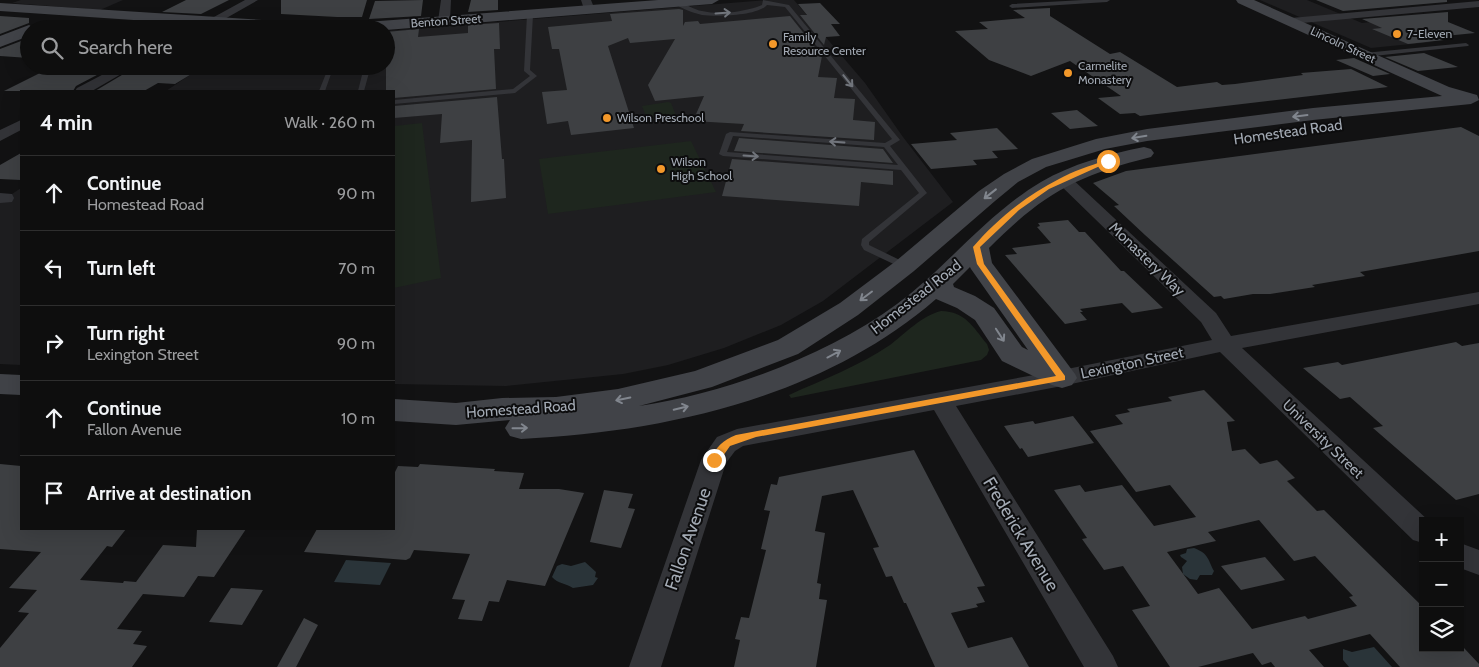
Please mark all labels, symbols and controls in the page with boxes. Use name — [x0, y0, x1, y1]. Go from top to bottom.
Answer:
one-way arrow — [715, 8, 731, 17]
street label: Benton Street — [410, 11, 482, 30]
search box — [20, 20, 395, 75]
street label: Lincoln Street — [1308, 23, 1378, 66]
place label: 7-Eleven — [1407, 26, 1452, 41]
marker: 7-Eleven — [1391, 28, 1403, 40]
place label: Family Resource Center — [783, 29, 866, 58]
icon: search — [38, 34, 66, 62]
text: Search here — [78, 36, 172, 59]
marker: Family Resource Center — [767, 38, 779, 50]
place label: Carmelite Monastery — [1078, 58, 1132, 87]
marker: Carmelite Monastery — [1062, 67, 1074, 79]
one-way arrow — [843, 75, 854, 88]
text: 4 min — [40, 110, 93, 135]
place label: Wilson Preschool — [617, 110, 704, 125]
one-way arrow — [1293, 111, 1309, 121]
marker: Wilson Preschool — [601, 112, 613, 124]
text: Walk · 260 m — [285, 113, 375, 132]
street label: Homestead Road — [1232, 115, 1344, 149]
one-way arrow — [1132, 132, 1148, 142]
one-way arrow — [829, 137, 845, 146]
route start — [1097, 150, 1120, 173]
one-way arrow — [743, 151, 759, 161]
place label: Wilson High School — [671, 154, 732, 183]
marker: Wilson High School — [655, 163, 667, 175]
text: Continue — [87, 172, 161, 195]
icon: ahead — [40, 179, 68, 207]
text: 90 m — [337, 184, 375, 203]
one-way arrow — [983, 189, 997, 199]
text: Homestead Road — [87, 195, 204, 214]
street label: Monastery Way — [1105, 218, 1189, 300]
icon: left — [40, 254, 68, 282]
street label: Homestead Road — [867, 256, 965, 338]
text: Turn left — [87, 257, 155, 280]
text: 70 m — [338, 259, 375, 278]
one-way arrow — [860, 290, 873, 301]
text: Turn right — [87, 322, 165, 345]
one-way arrow — [995, 327, 1005, 341]
icon: right — [40, 329, 68, 357]
text: 90 m — [337, 334, 375, 353]
street label: Lexington Street — [1079, 343, 1185, 383]
text: Lexington Street — [87, 345, 199, 364]
one-way arrow — [826, 349, 841, 359]
one-way arrow — [615, 395, 631, 404]
street label: Homestead Road — [466, 396, 576, 422]
street label: University Street — [1279, 396, 1367, 482]
text: Continue — [87, 397, 161, 420]
one-way arrow — [673, 403, 689, 412]
icon: ahead — [40, 404, 68, 432]
text: 10 m — [341, 409, 375, 428]
text: Fallon Avenue — [87, 420, 182, 439]
one-way arrow — [512, 423, 528, 433]
route end — [703, 449, 726, 472]
street label: Frederick Avenue — [978, 473, 1064, 595]
icon: arrive — [40, 479, 68, 507]
text: Arrive at destination — [87, 482, 251, 505]
street label: Fallon Avenue — [660, 485, 716, 593]
map controls — [1419, 517, 1464, 652]
button: + — [1419, 517, 1464, 562]
button: − — [1419, 562, 1464, 607]
button: layers — [1419, 607, 1464, 652]

